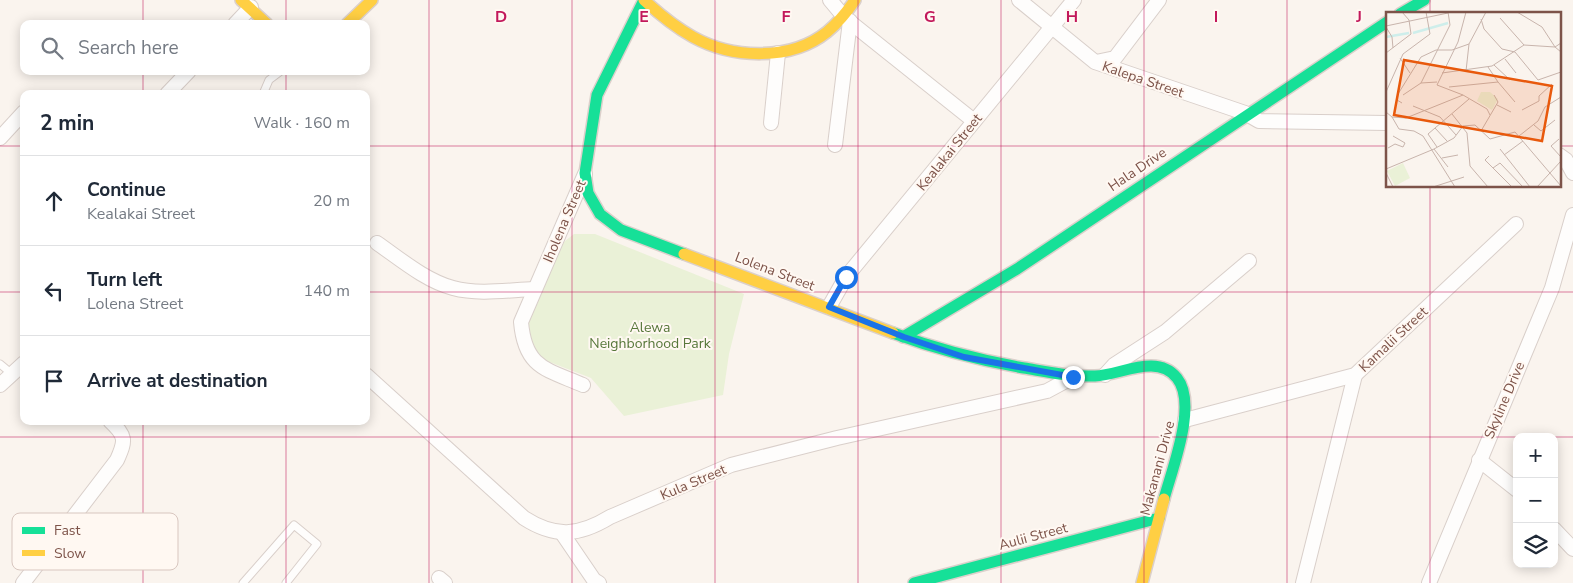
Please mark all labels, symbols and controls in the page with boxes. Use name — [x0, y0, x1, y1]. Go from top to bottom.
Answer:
text: D — [495, 6, 507, 28]
text: E — [639, 6, 649, 28]
text: F — [782, 6, 791, 28]
text: G — [924, 6, 936, 28]
text: H — [1066, 6, 1078, 28]
text: I — [1214, 6, 1218, 28]
text: J — [1355, 6, 1362, 28]
inset map — [1386, 12, 1560, 188]
search box — [20, 20, 370, 75]
icon: search — [38, 34, 66, 62]
text: Search here — [78, 35, 179, 61]
street label: Kalepa Street — [1100, 57, 1186, 102]
text: 2 min — [40, 109, 94, 137]
street label: Kealakai Street — [912, 110, 987, 195]
text: Walk · 160 m — [254, 112, 350, 134]
street label: Hala Drive — [1104, 143, 1170, 196]
text: Continue — [87, 177, 166, 203]
street label: Iholena Street — [539, 177, 590, 265]
icon: ahead — [40, 187, 68, 215]
text: 20 m — [313, 190, 350, 212]
text: Kealakai Street — [87, 203, 195, 225]
street label: Lolena Street — [732, 248, 818, 295]
route start — [835, 266, 858, 289]
text: Turn left — [87, 267, 162, 293]
icon: left — [40, 277, 68, 305]
text: 140 m — [303, 280, 350, 302]
text: Lolena Street — [87, 293, 183, 315]
street label: Kamalii Street — [1355, 302, 1432, 376]
park label: Alewa Neighborhood Park — [589, 318, 712, 353]
street label: Skyline Drive — [1480, 359, 1529, 442]
route end — [1062, 366, 1085, 389]
icon: arrive — [40, 367, 68, 395]
text: Arrive at destination — [87, 368, 268, 394]
street label: Makanani Drive — [1136, 419, 1179, 517]
map controls — [1513, 433, 1558, 568]
button: + — [1513, 433, 1558, 478]
street label: Kula Street — [657, 460, 729, 505]
button: − — [1513, 478, 1558, 523]
legend — [12, 513, 178, 570]
street label: Aulii Street — [997, 518, 1070, 555]
text: Fast — [54, 521, 80, 540]
button: layers — [1513, 523, 1558, 568]
text: Slow — [54, 544, 86, 563]

